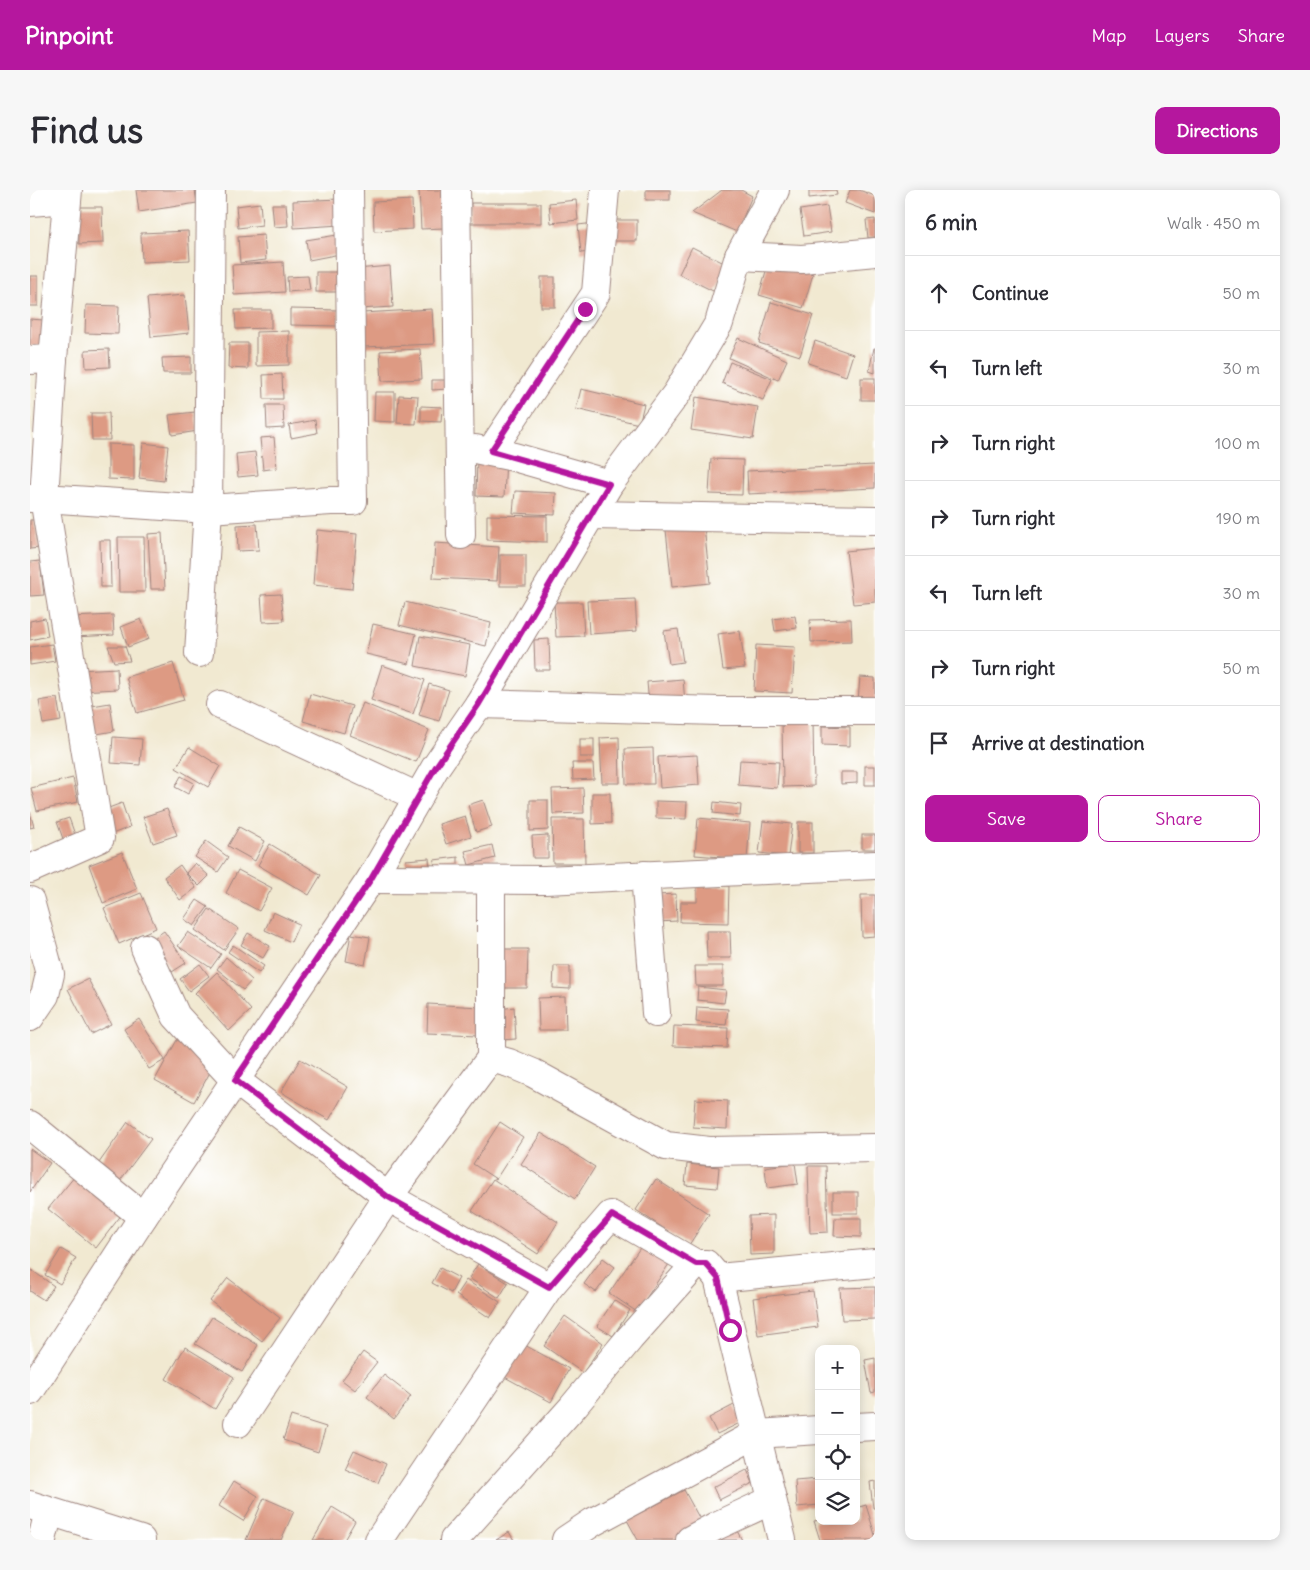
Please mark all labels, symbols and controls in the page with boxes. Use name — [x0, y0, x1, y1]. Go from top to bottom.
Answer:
text: Pinpoint — [25, 20, 113, 50]
text: Map — [1091, 24, 1126, 47]
text: Layers — [1154, 24, 1210, 47]
text: Share — [1238, 24, 1285, 47]
button: Directions — [1155, 107, 1280, 154]
text: Find us — [30, 108, 143, 152]
text: 6 min — [925, 209, 977, 236]
text: Walk · 450 m — [1167, 213, 1260, 233]
icon: ahead — [925, 279, 953, 307]
text: Continue — [972, 281, 1049, 305]
text: 50 m — [1222, 283, 1260, 303]
route end — [574, 298, 597, 321]
icon: left — [925, 354, 953, 382]
text: Turn left — [972, 356, 1042, 380]
text: 30 m — [1223, 358, 1260, 378]
icon: right — [925, 429, 953, 457]
text: Turn right — [972, 431, 1055, 455]
text: 100 m — [1215, 433, 1260, 453]
icon: right — [925, 504, 953, 532]
text: Turn right — [972, 506, 1055, 530]
text: 190 m — [1216, 508, 1260, 528]
icon: left — [925, 579, 953, 607]
text: Turn left — [972, 581, 1042, 605]
text: 30 m — [1223, 583, 1260, 603]
icon: right — [925, 654, 953, 682]
text: Turn right — [972, 656, 1055, 680]
text: 50 m — [1222, 658, 1260, 678]
icon: arrive — [925, 729, 953, 757]
text: Arrive at destination — [972, 731, 1145, 755]
button: Save — [925, 795, 1088, 842]
button: Share — [1098, 795, 1260, 842]
route start — [719, 1319, 742, 1342]
map controls — [815, 1345, 860, 1525]
button: + — [815, 1345, 860, 1390]
button: − — [815, 1390, 860, 1435]
button: locate — [815, 1435, 860, 1480]
button: layers — [815, 1480, 860, 1525]

